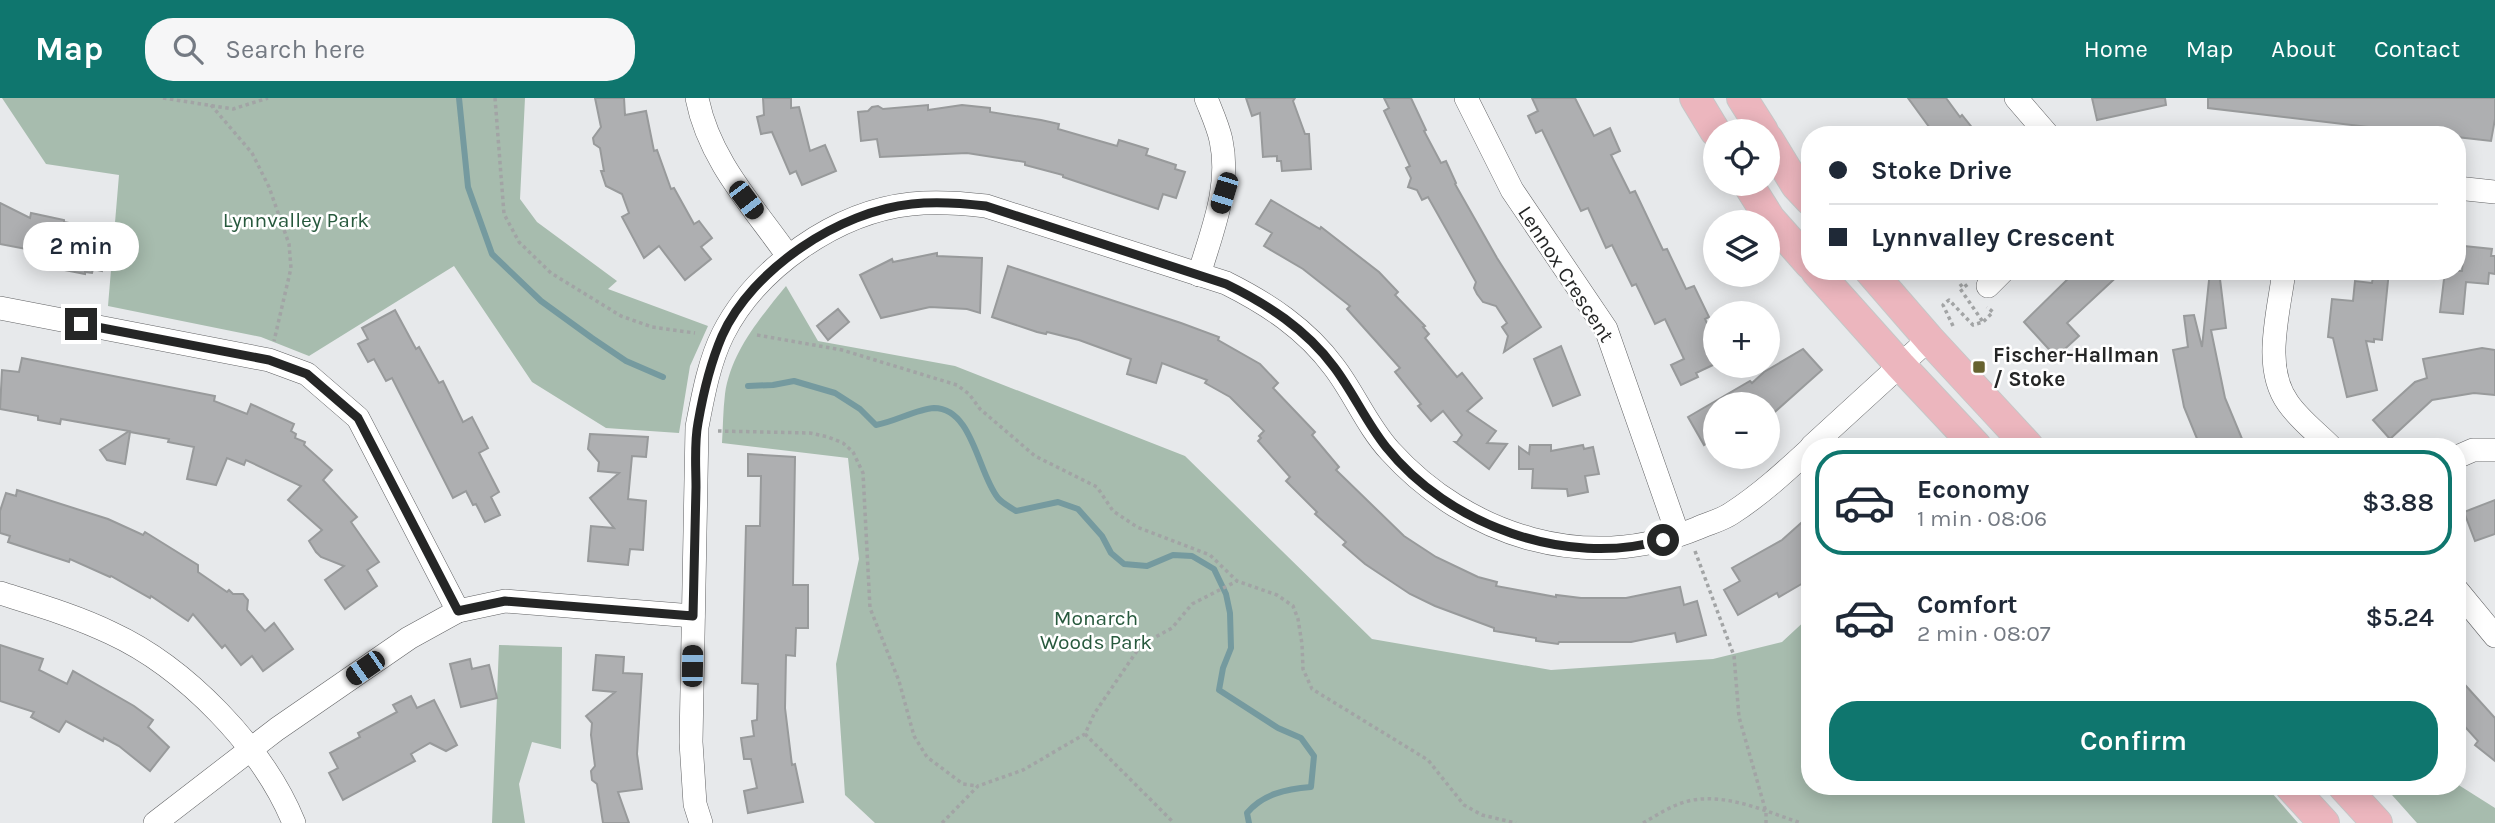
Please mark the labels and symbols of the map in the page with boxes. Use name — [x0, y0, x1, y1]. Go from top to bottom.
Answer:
car — [1208, 170, 1241, 216]
car — [725, 177, 768, 223]
street label: Lennox Crescent — [1513, 201, 1619, 347]
park label: Lynnvalley Park — [223, 208, 369, 232]
callout: 2 min — [23, 222, 139, 272]
route end — [65, 308, 97, 340]
place label: Fischer-Hallman / Stoke — [1993, 343, 2159, 391]
marker: Fischer-Hallman / Stoke — [1971, 359, 1987, 375]
route start — [1647, 524, 1679, 556]
park label: Monarch Woods Park — [1040, 606, 1152, 654]
car — [682, 645, 703, 687]
car — [342, 647, 389, 689]

